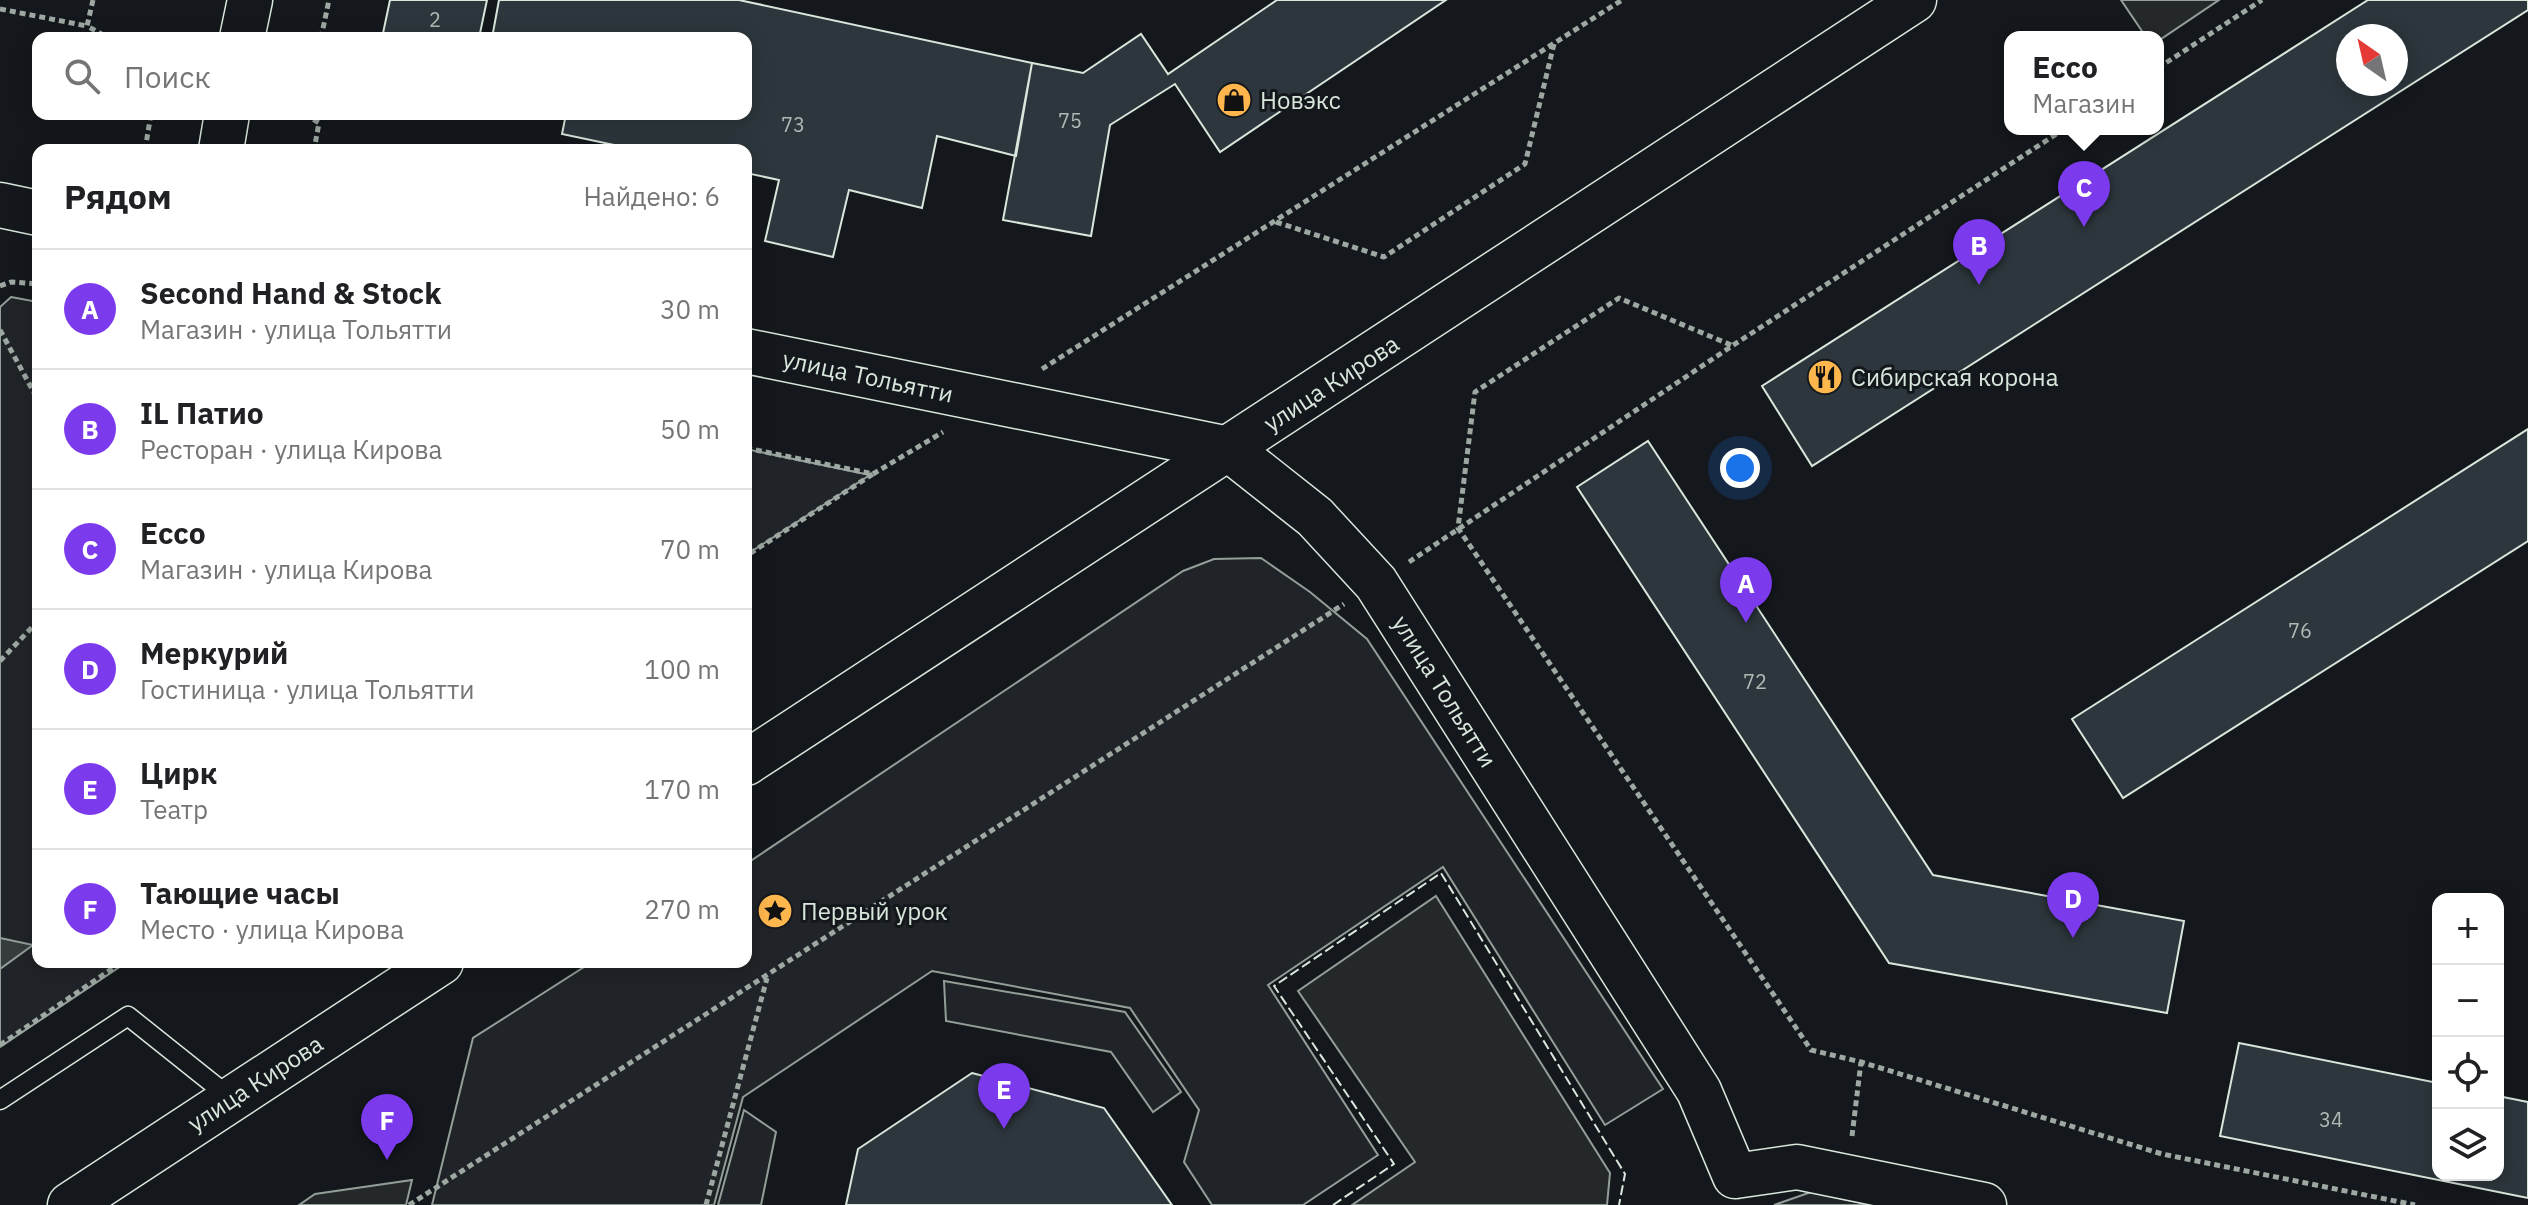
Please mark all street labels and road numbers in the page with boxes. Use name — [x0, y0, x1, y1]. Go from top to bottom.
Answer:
street label: улица Кирова — [1257, 327, 1405, 439]
street label: улица Тольятти — [780, 342, 956, 410]
street label: улица Тольятти — [1385, 609, 1505, 773]
street label: улица Кирова — [181, 1027, 329, 1139]

